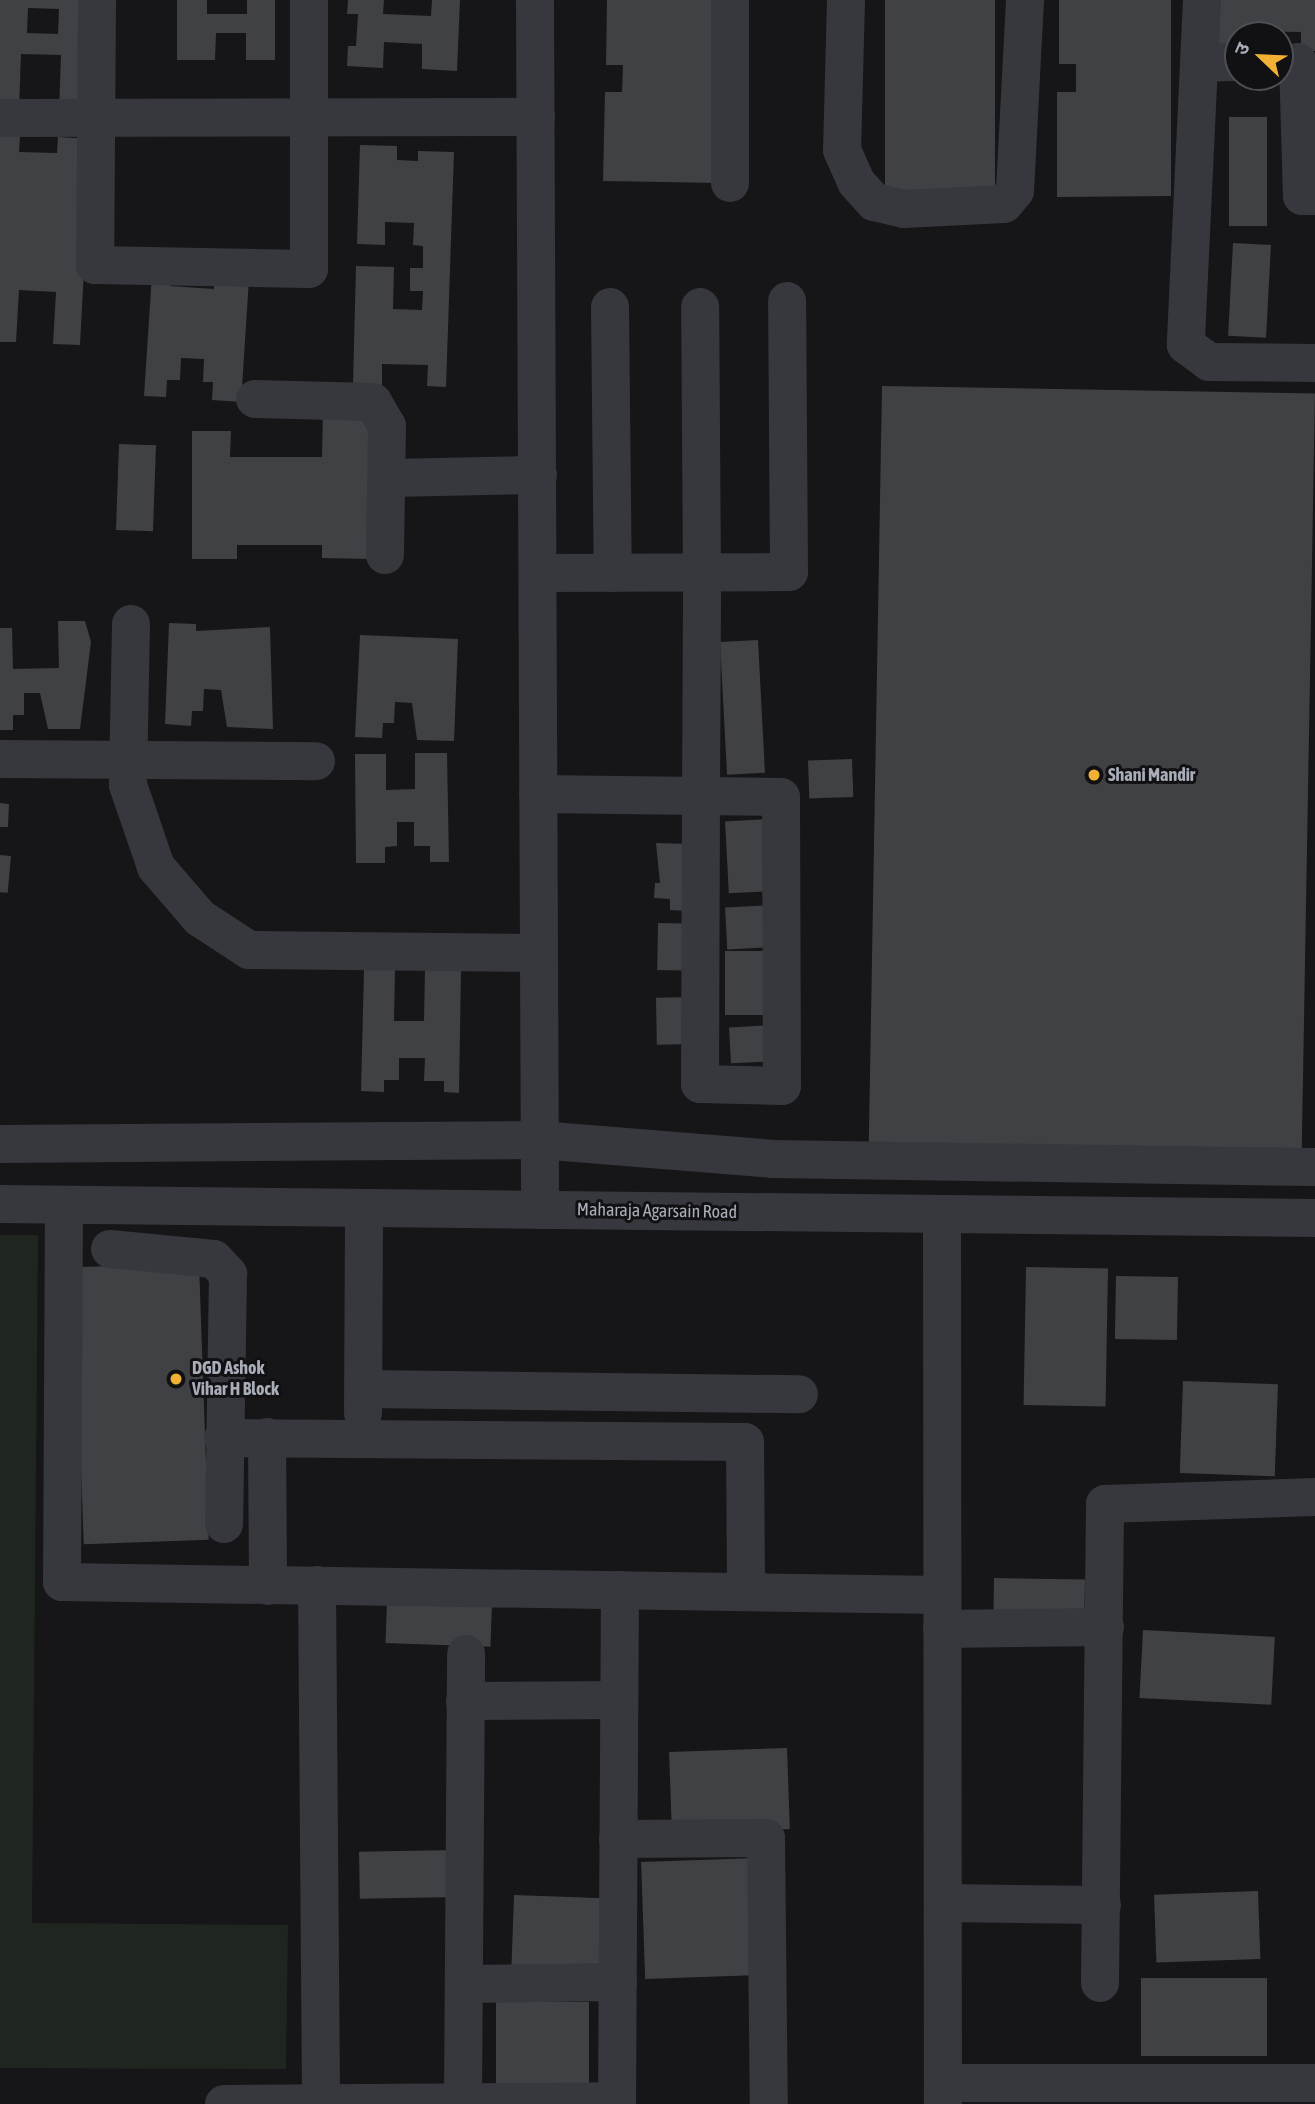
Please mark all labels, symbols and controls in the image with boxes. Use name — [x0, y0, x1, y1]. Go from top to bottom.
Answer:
north arrow — [1224, 21, 1294, 91]
text: उ — [1229, 39, 1254, 58]
place label: Shani Mandir — [1108, 764, 1195, 786]
marker: Shani Mandir — [1086, 767, 1102, 783]
street label: Maharaja Agarsain Road — [577, 1199, 737, 1223]
place label: DGD Ashok Vihar H Block — [192, 1358, 279, 1400]
marker: DGD Ashok Vihar H Block — [166, 1369, 186, 1389]

